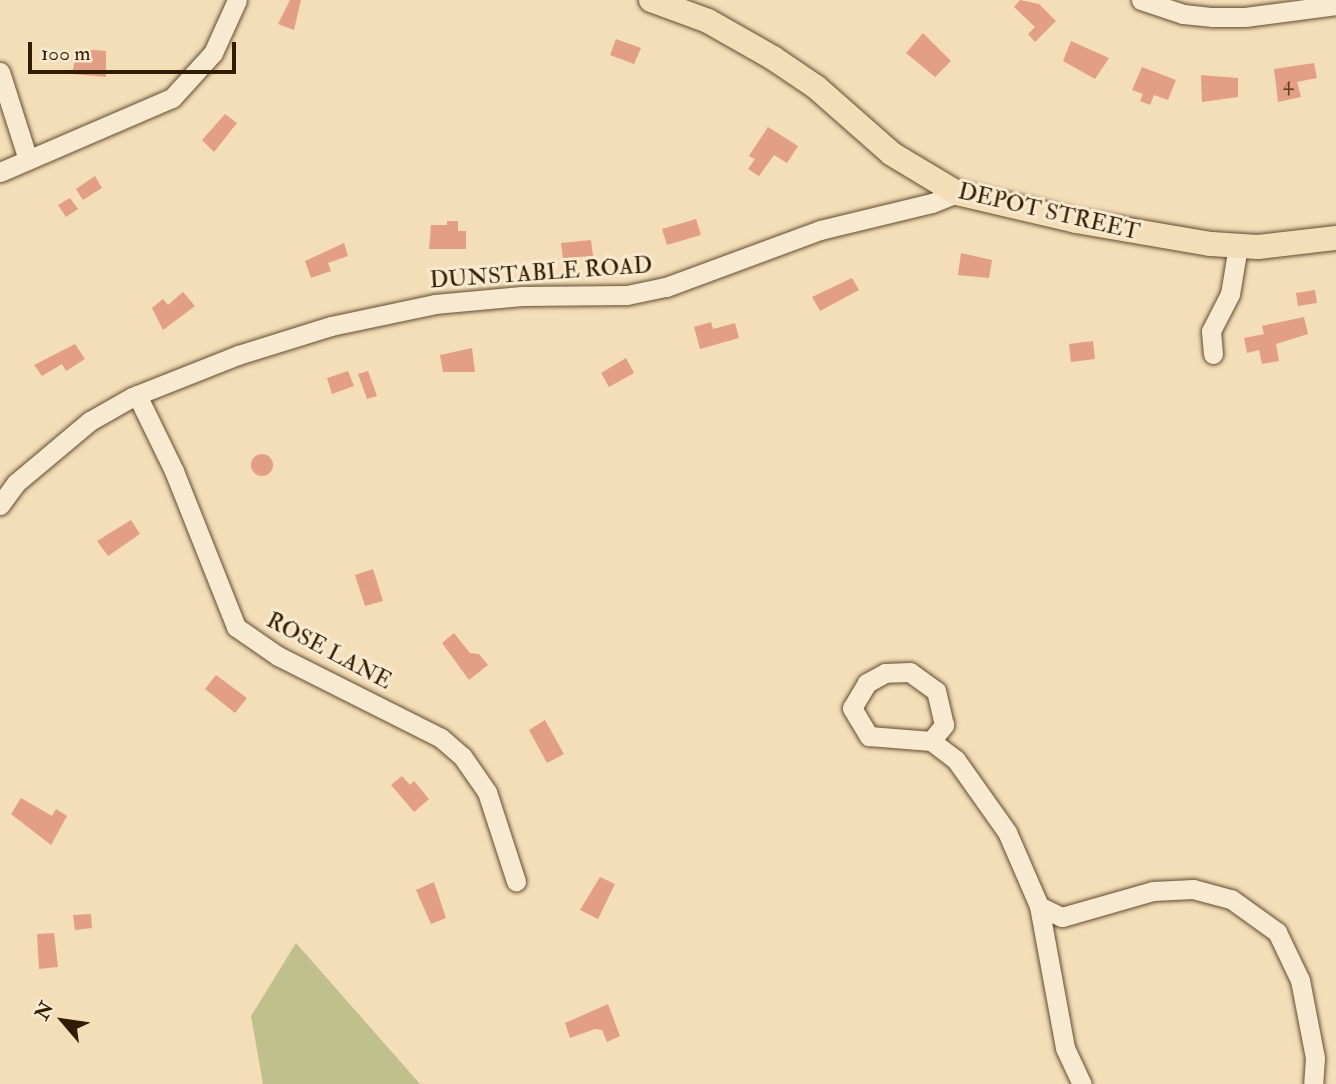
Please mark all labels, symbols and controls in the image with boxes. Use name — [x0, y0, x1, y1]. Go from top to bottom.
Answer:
scale bar — [32, 28, 240, 72]
text: 100 m — [41, 40, 91, 67]
house number: 4 — [1283, 74, 1293, 96]
street label: DEPOT STREET — [955, 178, 1143, 246]
street label: DUNSTABLE ROAD — [429, 251, 653, 295]
street label: ROSE LANE — [262, 606, 396, 696]
north arrow — [28, 986, 98, 1056]
text: N — [30, 998, 59, 1024]

